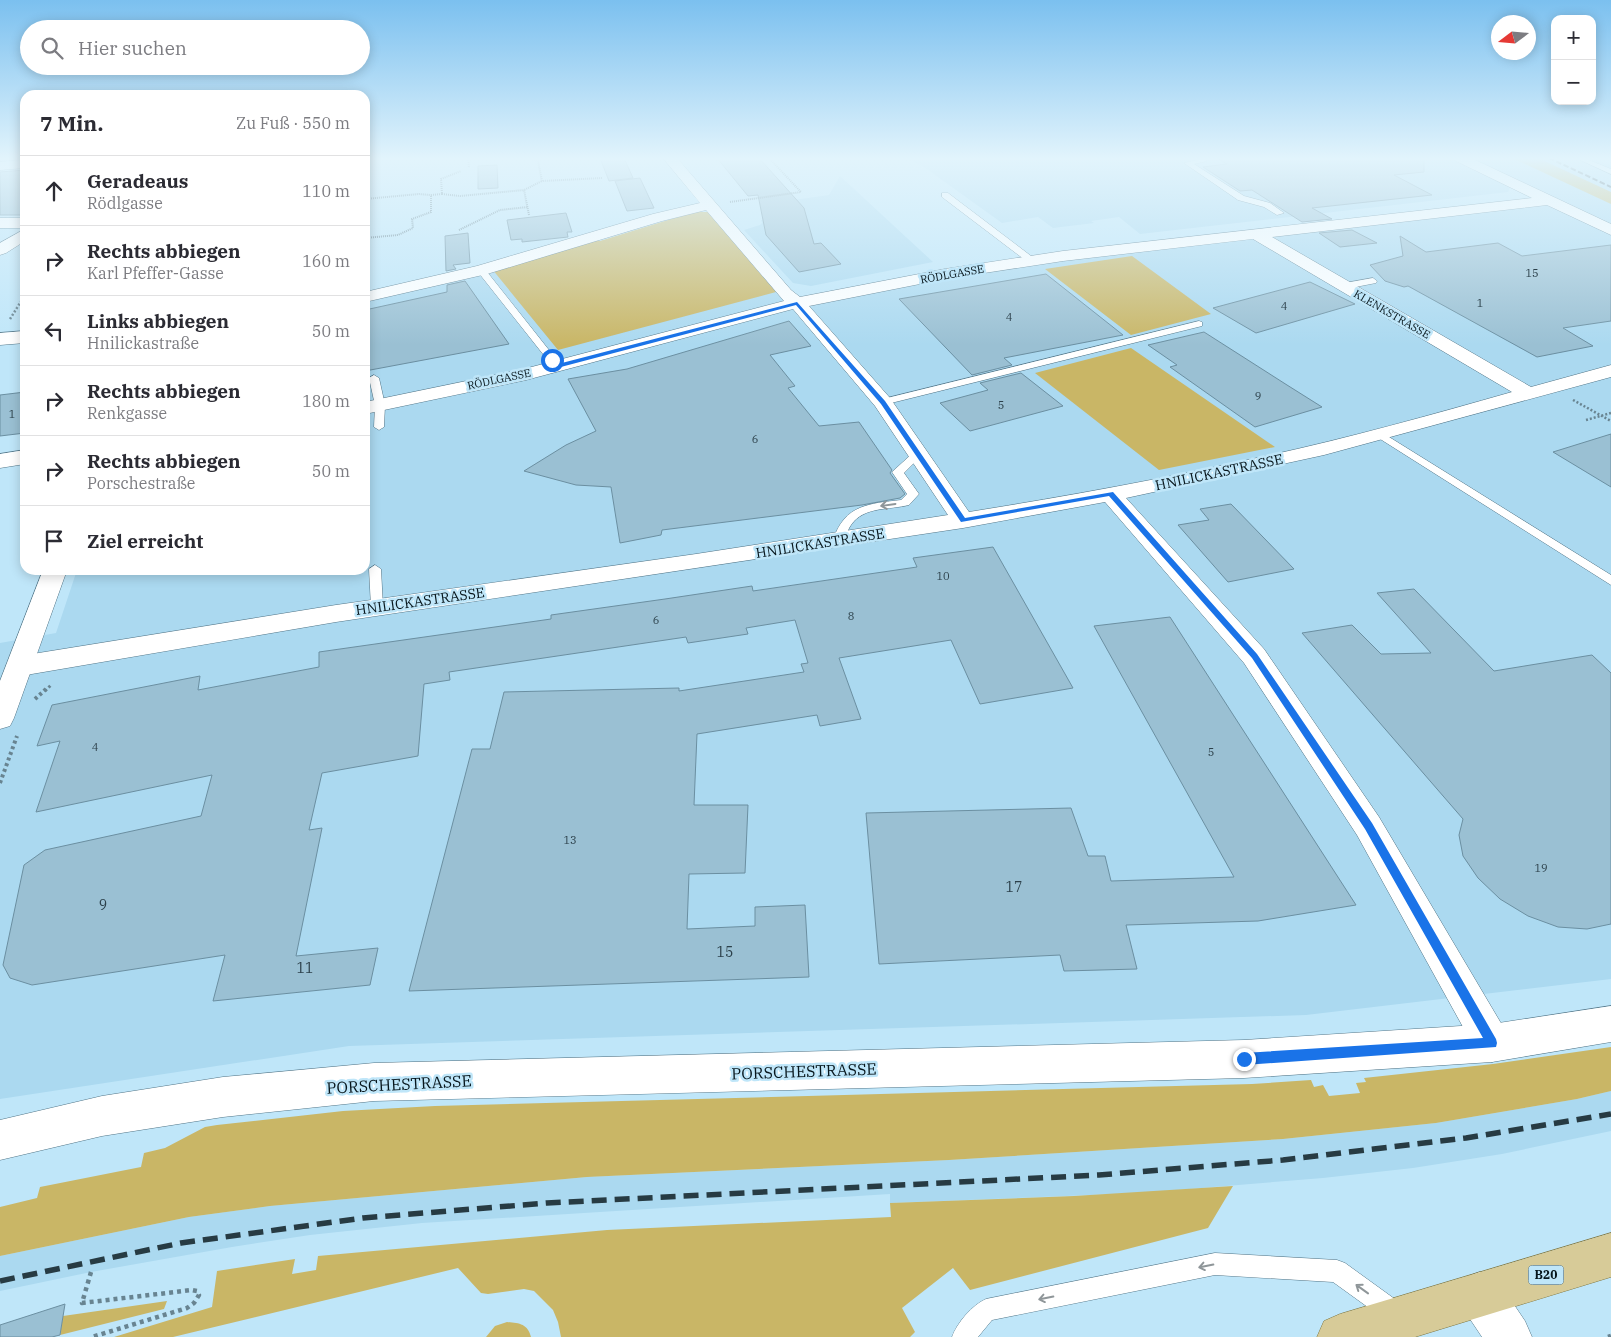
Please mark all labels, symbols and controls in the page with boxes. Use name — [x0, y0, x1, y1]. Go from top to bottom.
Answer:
north arrow — [1491, 15, 1536, 60]
map controls — [1551, 15, 1596, 105]
button: + — [1551, 15, 1596, 60]
search box — [20, 20, 370, 75]
icon: search — [38, 34, 66, 62]
text: Hier suchen — [78, 36, 187, 60]
button: − — [1551, 60, 1596, 105]
text: 7 Min. — [40, 109, 103, 137]
text: Zu Fuß · 550 m — [236, 113, 350, 133]
text: Geradeaus — [87, 169, 188, 193]
icon: ahead — [40, 177, 68, 205]
text: 110 m — [302, 181, 350, 201]
text: Rödlgasse — [87, 193, 163, 213]
text: Rechts abbiegen — [87, 239, 241, 263]
icon: right — [40, 247, 68, 275]
text: 160 m — [302, 251, 350, 271]
street label: RÖDLGASSE — [919, 261, 985, 287]
text: Karl Pfeffer-Gasse — [87, 263, 224, 283]
house number: 15 — [1525, 266, 1539, 280]
street label: KLENKSTRASSE — [1351, 286, 1433, 342]
house number: 1 — [1477, 296, 1483, 310]
house number: 4 — [1281, 299, 1288, 313]
text: Links abbiegen — [87, 309, 229, 333]
house number: 4 — [1006, 310, 1013, 324]
icon: left — [40, 317, 68, 345]
text: 50 m — [312, 321, 350, 341]
text: Hnilickastraße — [87, 333, 199, 353]
route start — [541, 349, 564, 372]
street label: RÖDLGASSE — [466, 365, 532, 393]
text: Rechts abbiegen — [87, 379, 241, 403]
icon: right — [40, 387, 68, 415]
house number: 9 — [1255, 389, 1261, 403]
text: 180 m — [302, 391, 350, 411]
house number: 5 — [998, 398, 1004, 412]
text: Renkgasse — [87, 403, 167, 423]
house number: 1 — [9, 407, 15, 421]
house number: 6 — [752, 432, 758, 446]
text: Rechts abbiegen — [87, 449, 241, 473]
street label: HNILICKASTRASSE — [1153, 450, 1285, 494]
icon: right — [40, 457, 68, 485]
text: 50 m — [312, 461, 350, 481]
text: Porschestraße — [87, 473, 195, 493]
one-way arrow — [880, 500, 896, 510]
street label: HNILICKASTRASSE — [754, 524, 886, 562]
icon: arrive — [40, 527, 68, 555]
text: Ziel erreicht — [87, 529, 203, 553]
house number: 10 — [936, 569, 950, 583]
street label: HNILICKASTRASSE — [354, 583, 486, 619]
house number: 8 — [848, 609, 854, 623]
house number: 6 — [653, 613, 659, 627]
house number: 4 — [92, 740, 99, 754]
house number: 5 — [1208, 745, 1214, 759]
house number: 13 — [563, 833, 577, 847]
house number: 19 — [1534, 861, 1548, 875]
house number: 17 — [1006, 878, 1022, 896]
house number: 9 — [99, 896, 107, 914]
house number: 15 — [717, 943, 733, 961]
house number: 11 — [297, 959, 313, 977]
route end — [1233, 1048, 1256, 1071]
street label: PORSCHESTRASSE — [731, 1058, 877, 1084]
street label: PORSCHESTRASSE — [326, 1070, 472, 1098]
one-way arrow — [1198, 1262, 1214, 1272]
road number: B20 — [1528, 1266, 1564, 1284]
one-way arrow — [1355, 1284, 1369, 1294]
one-way arrow — [1039, 1294, 1055, 1304]

